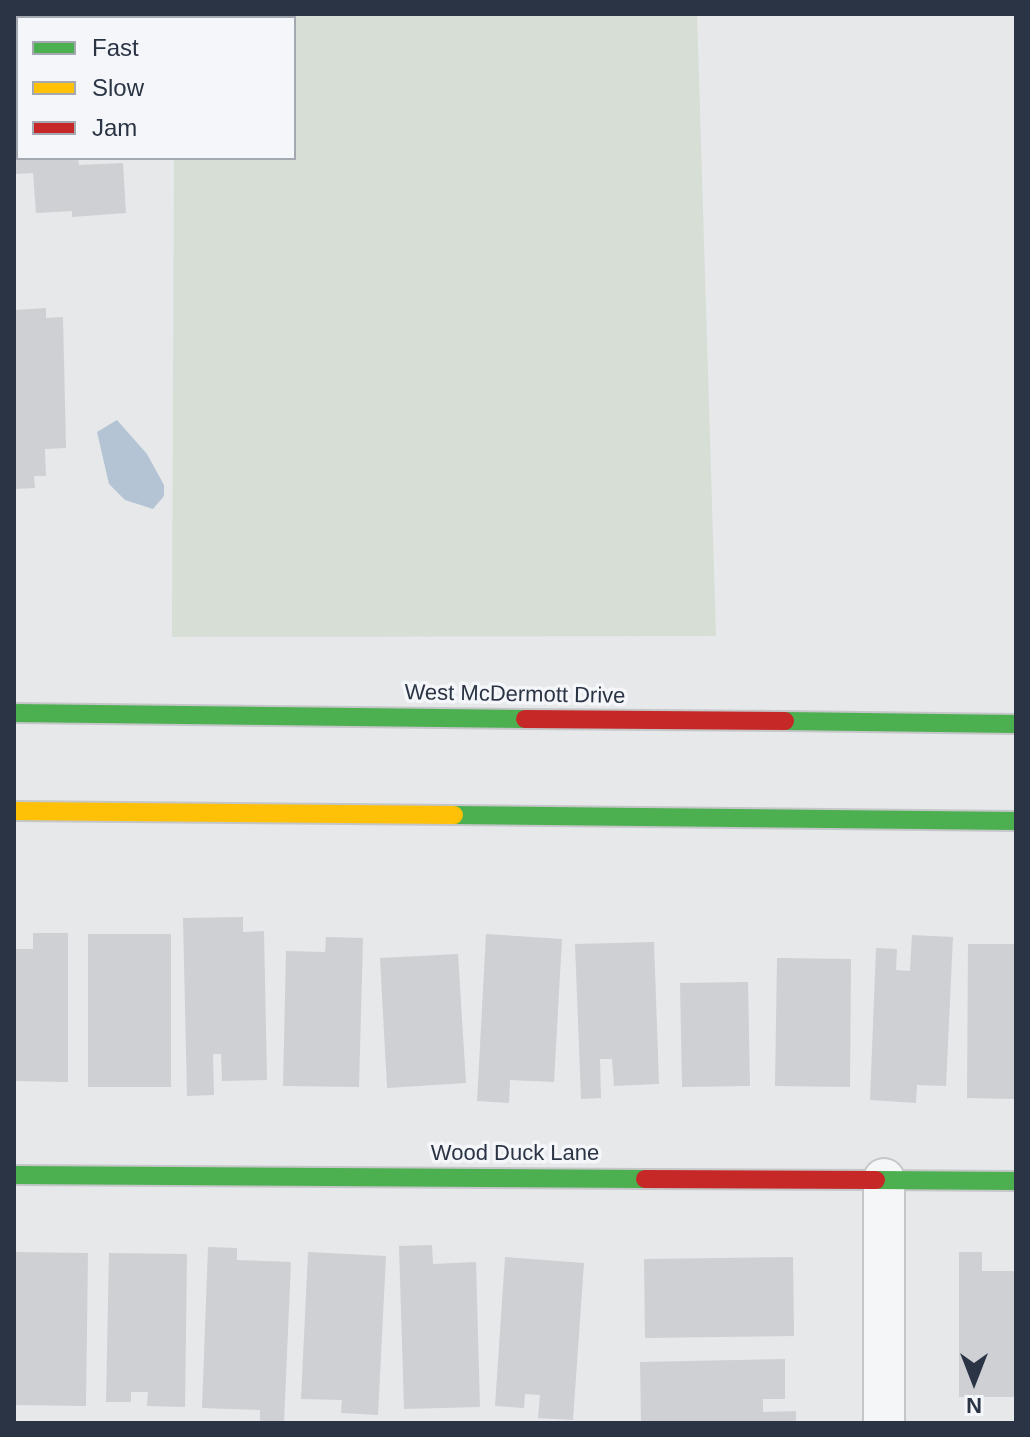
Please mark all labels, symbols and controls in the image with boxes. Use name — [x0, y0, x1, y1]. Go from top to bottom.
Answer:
legend — [16, 16, 296, 160]
text: Fast — [92, 34, 139, 61]
text: Slow — [92, 74, 144, 101]
text: Jam — [92, 114, 137, 141]
street label: West McDermott Drive — [404, 680, 626, 710]
street label: Wood Duck Lane — [431, 1141, 599, 1167]
north arrow — [934, 1341, 1014, 1421]
text: N — [966, 1393, 982, 1418]

